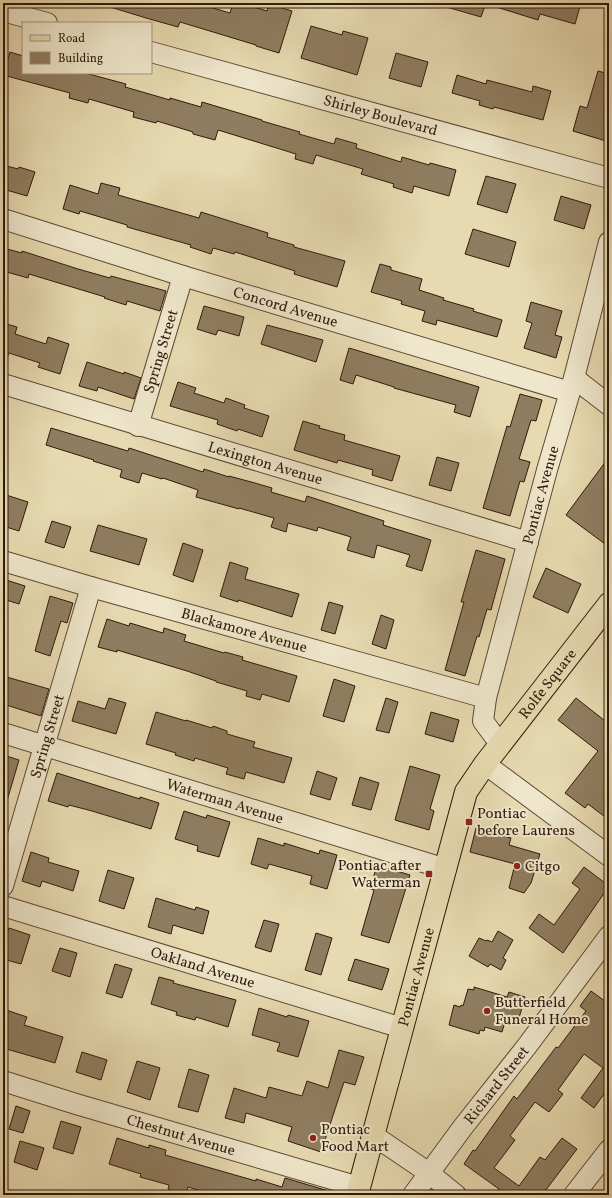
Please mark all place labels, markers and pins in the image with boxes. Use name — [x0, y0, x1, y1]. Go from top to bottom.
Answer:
place label: Pontiac before Laurens — [477, 804, 575, 842]
marker: Pontiac before Laurens — [464, 817, 474, 827]
place label: Pontiac after Waterman — [338, 856, 421, 894]
place label: Citgo — [525, 857, 560, 878]
marker: Citgo — [512, 861, 522, 871]
marker: Pontiac after Waterman — [424, 869, 434, 879]
place label: Butterfield Funeral Home — [495, 993, 588, 1031]
marker: Butterfield Funeral Home — [482, 1006, 492, 1016]
place label: Pontiac Food Mart — [321, 1120, 389, 1158]
marker: Pontiac Food Mart — [308, 1133, 318, 1143]

